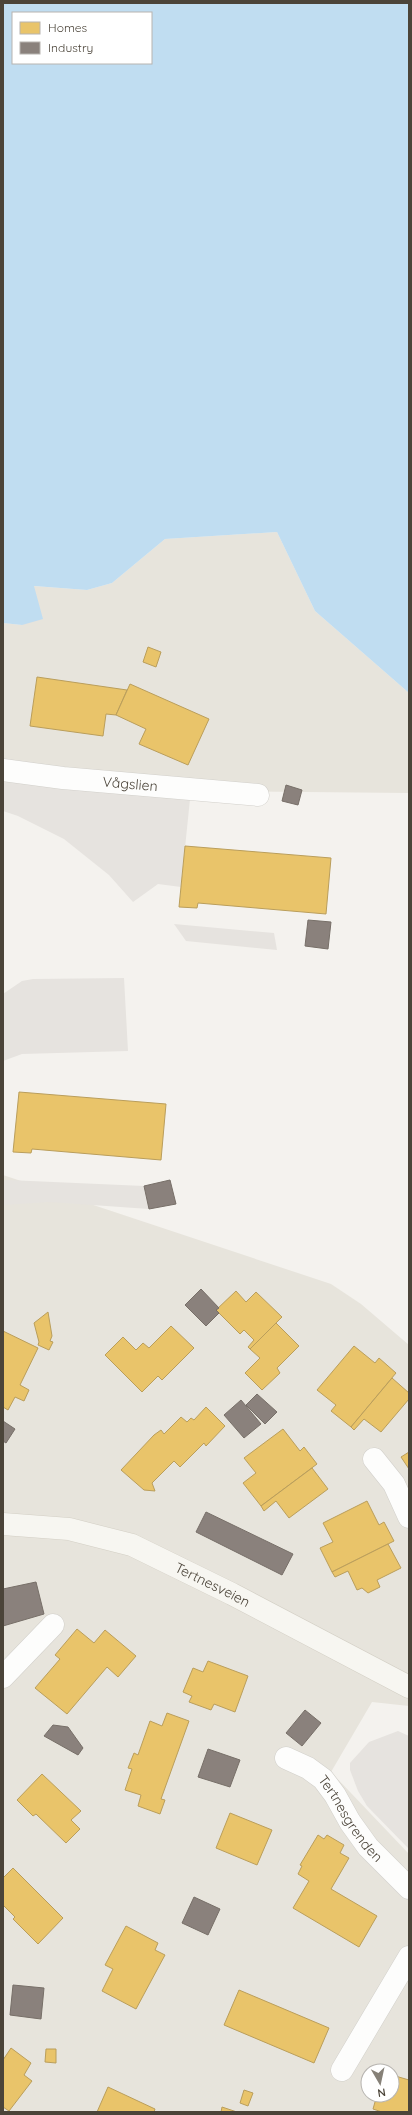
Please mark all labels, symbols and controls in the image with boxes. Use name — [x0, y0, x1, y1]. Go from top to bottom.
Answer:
legend — [12, 12, 152, 64]
text: Homes — [48, 20, 88, 35]
text: Industry — [48, 40, 93, 55]
street label: Vågslien — [102, 773, 158, 795]
street label: Tertnesveien — [172, 1558, 253, 1611]
street label: Tertnesgrenden — [314, 1771, 387, 1866]
north arrow — [360, 2063, 400, 2103]
text: N — [376, 2085, 387, 2100]

